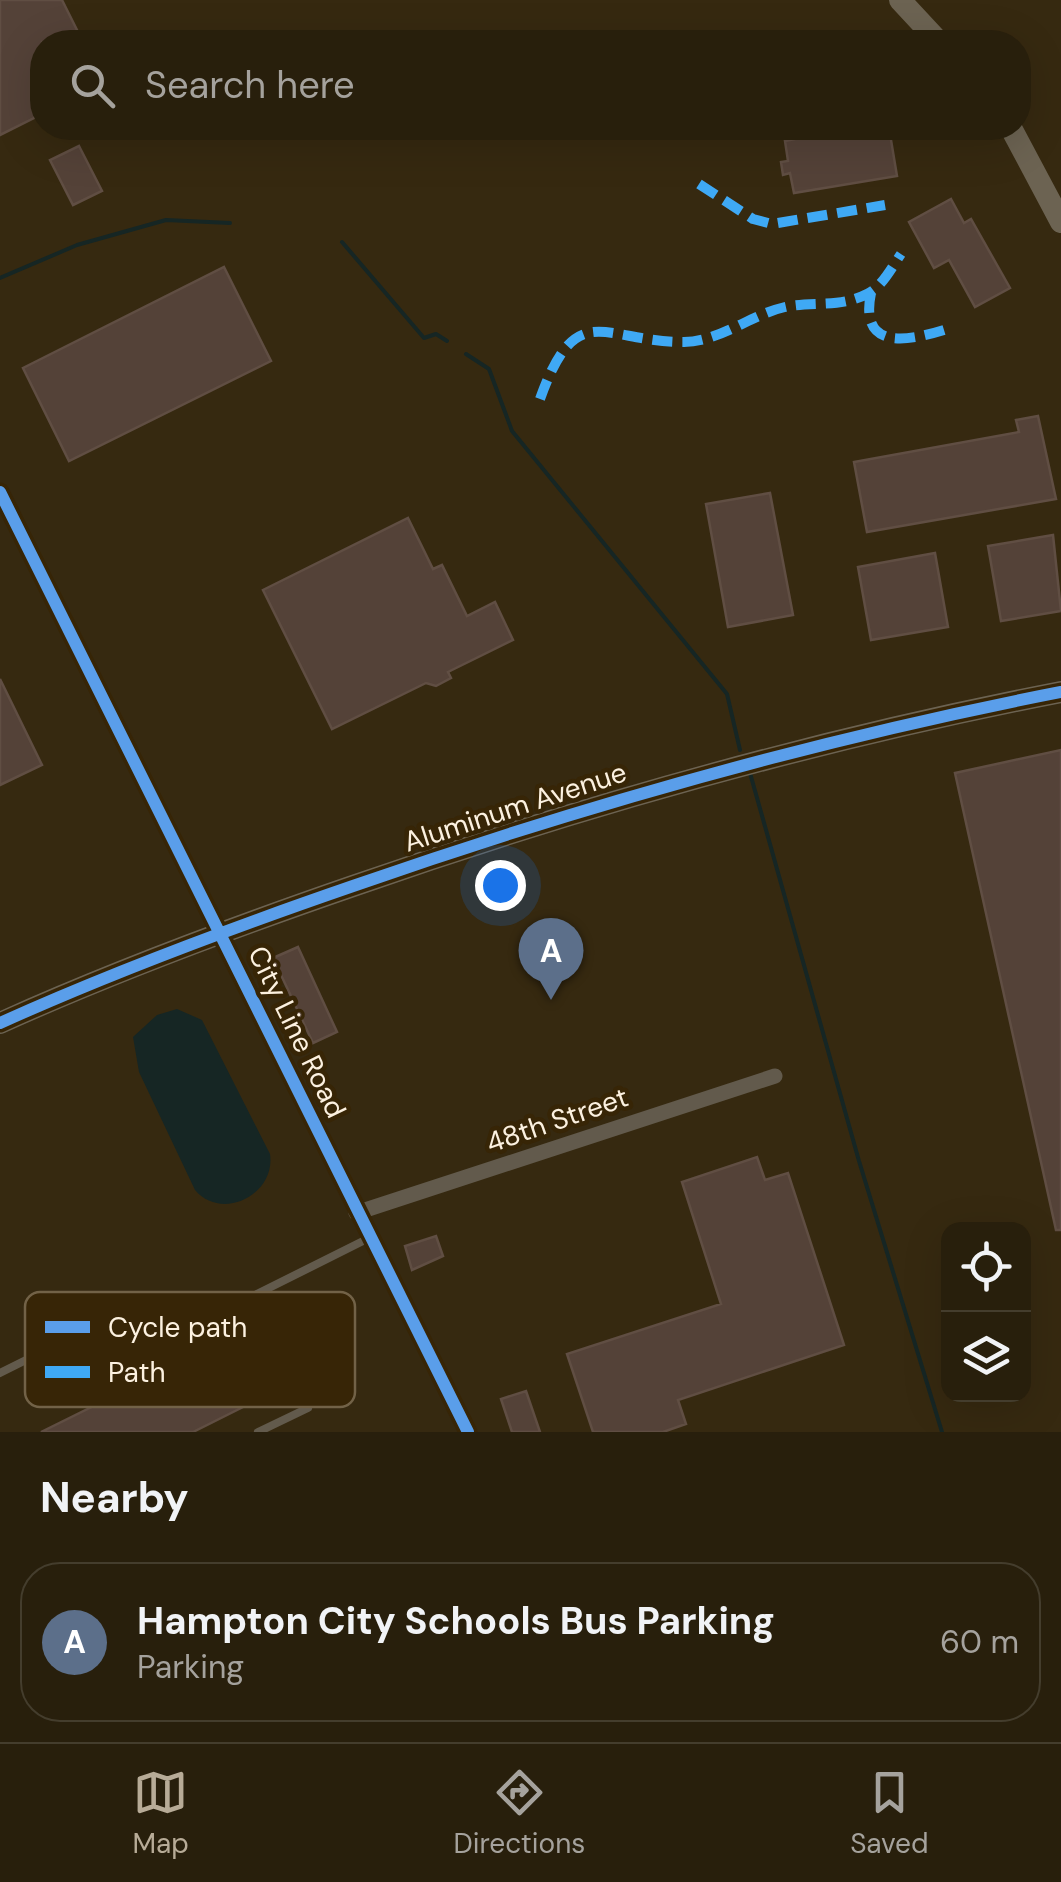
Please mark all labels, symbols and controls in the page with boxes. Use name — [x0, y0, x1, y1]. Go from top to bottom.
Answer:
search box — [30, 30, 1031, 140]
icon: search — [65, 58, 120, 113]
text: Search here — [145, 60, 355, 110]
street label: Aluminum Avenue — [399, 754, 631, 860]
your location — [475, 860, 526, 911]
pin: A — [518, 918, 584, 1000]
street label: City Line Road — [239, 940, 355, 1124]
street label: 48th Street — [481, 1078, 633, 1162]
map controls — [941, 1222, 1031, 1402]
button: locate — [941, 1222, 1031, 1312]
legend — [25, 1292, 355, 1407]
text: Cycle path — [108, 1309, 247, 1346]
button: layers — [941, 1312, 1031, 1402]
text: Path — [108, 1354, 166, 1391]
text: Nearby — [40, 1470, 189, 1525]
text: Hampton City Schools Bus Parking — [137, 1596, 775, 1646]
text: A — [63, 1621, 86, 1663]
text: 60 m — [940, 1621, 1019, 1663]
text: Parking — [137, 1646, 244, 1688]
tab: Map — [132, 1765, 189, 1862]
tab: Directions — [454, 1765, 585, 1862]
tab: Saved — [850, 1765, 929, 1862]

